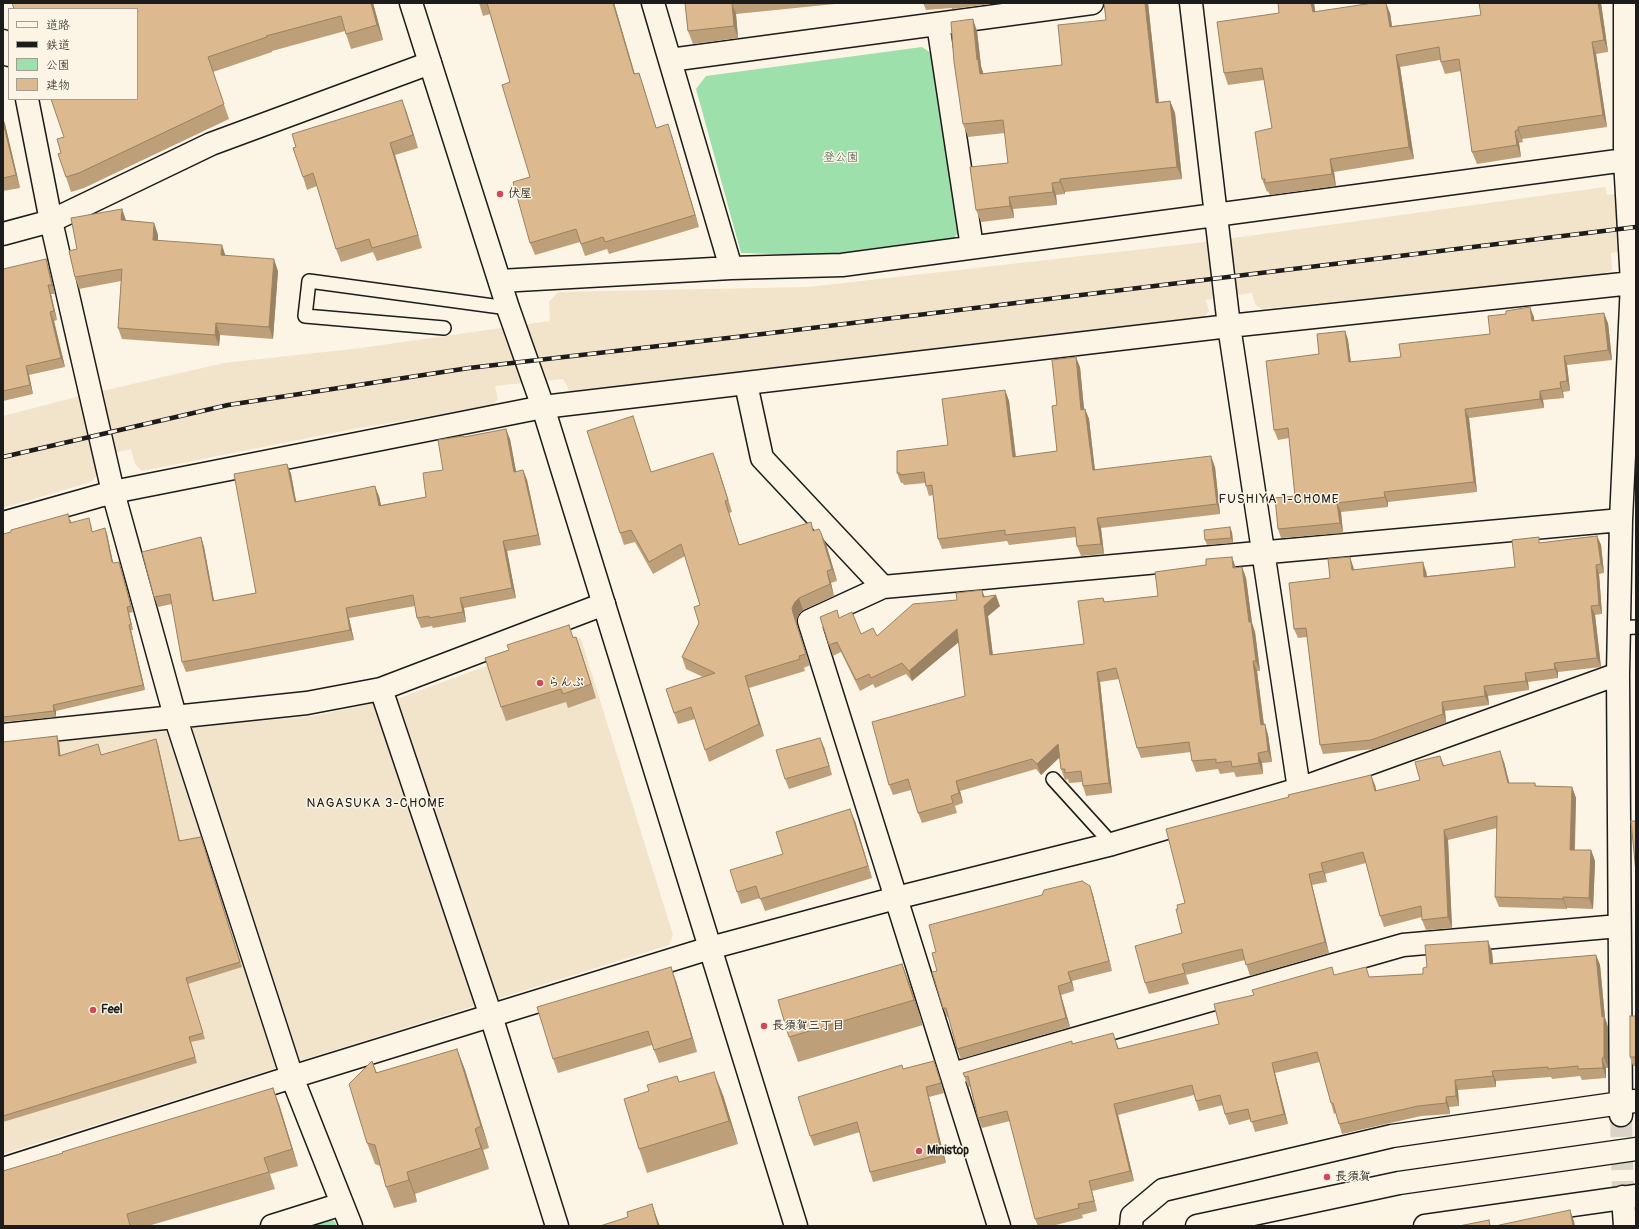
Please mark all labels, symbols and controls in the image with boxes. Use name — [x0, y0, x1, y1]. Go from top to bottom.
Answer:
legend — [8, 8, 138, 100]
text: 道路 — [46, 18, 70, 33]
text: 鉄道 — [46, 38, 70, 53]
text: 公園 — [46, 58, 70, 73]
text: 建物 — [46, 78, 70, 93]
park label: 登公園 — [823, 151, 859, 165]
place label: 伏屋 — [508, 187, 532, 201]
marker: 伏屋 — [495, 189, 505, 199]
district label: FUSHIYA 1-CHOME — [1219, 492, 1339, 508]
place label: らんぷ — [548, 676, 584, 690]
marker: らんぷ — [535, 678, 545, 688]
district label: NAGASUKA 3-CHOME — [307, 796, 445, 812]
place label: Feel — [101, 1003, 123, 1017]
marker: Feel — [88, 1005, 98, 1015]
place label: 長須賀三丁目 — [772, 1019, 844, 1033]
marker: 長須賀三丁目 — [759, 1021, 769, 1031]
place label: Ministop — [927, 1144, 969, 1158]
marker: Ministop — [914, 1146, 924, 1156]
place label: 長須賀 — [1335, 1170, 1371, 1184]
marker: 長須賀 — [1322, 1172, 1332, 1182]

